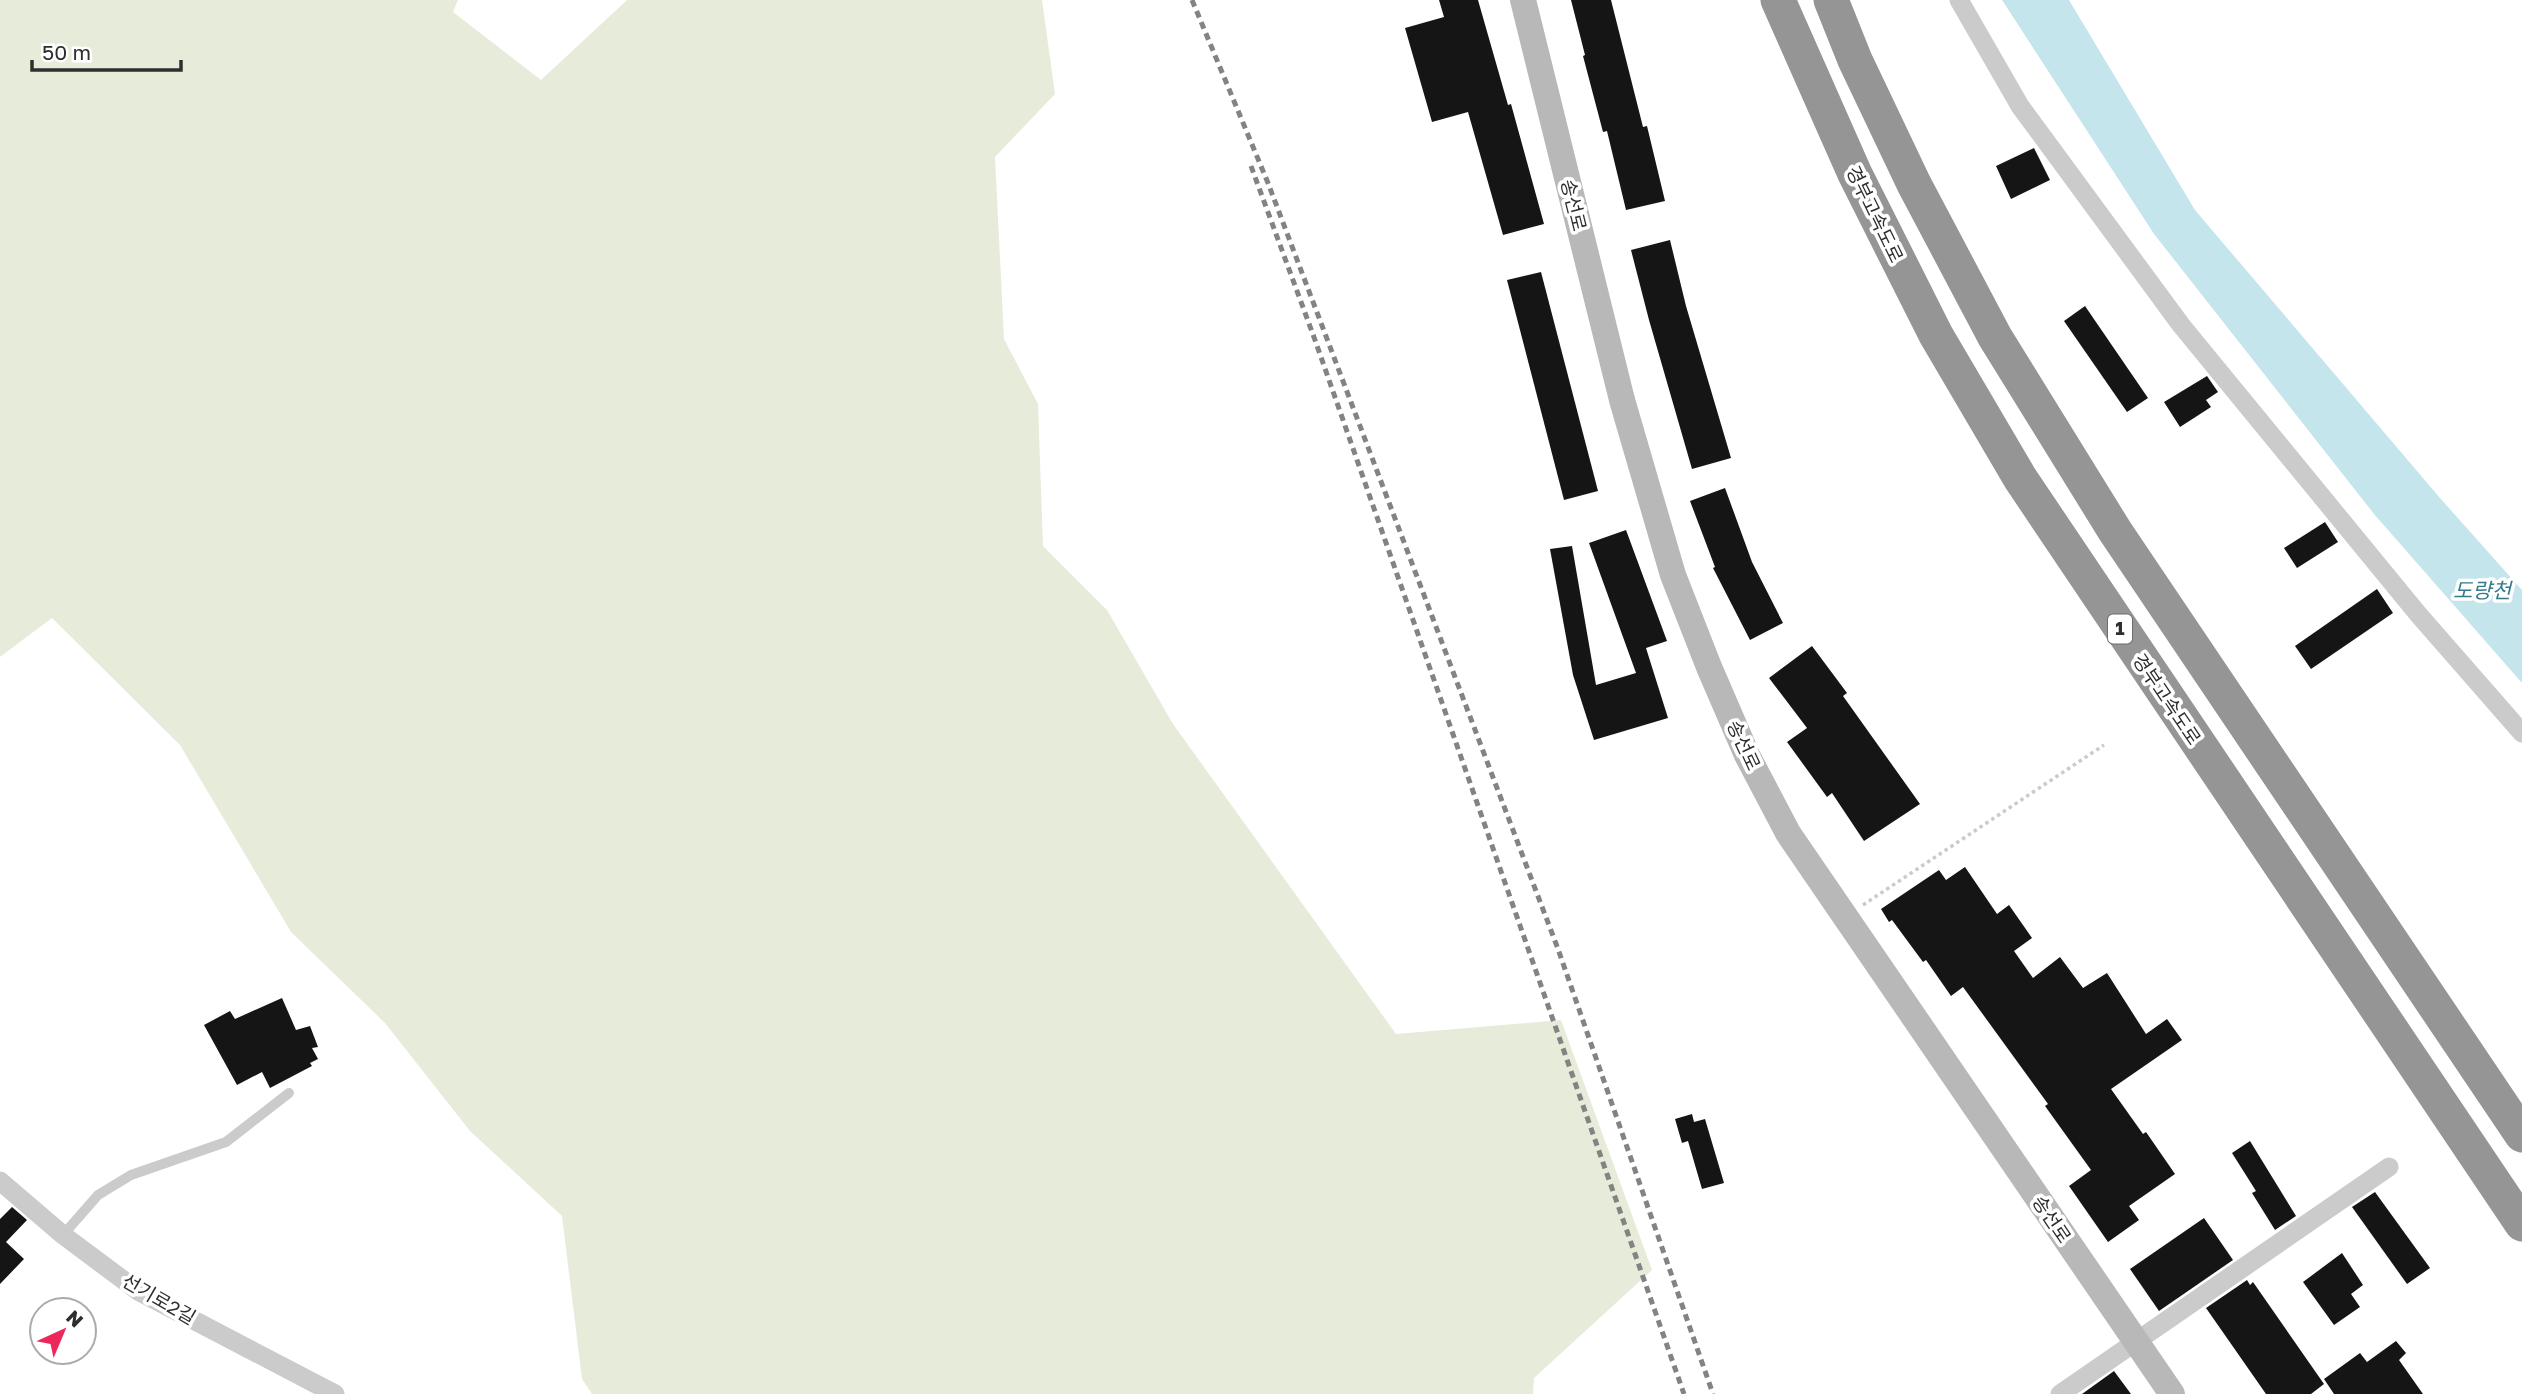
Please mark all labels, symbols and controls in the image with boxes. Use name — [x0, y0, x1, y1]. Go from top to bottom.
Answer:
scale bar — [32, 28, 180, 72]
text: 50 m — [42, 39, 91, 65]
street label: 경부고속도로 — [1842, 162, 1909, 266]
street label: 송선로 — [1557, 177, 1592, 233]
water label: 도량천 — [2453, 577, 2514, 603]
road number: 1 — [2108, 614, 2132, 644]
street label: 경부고속도로 — [2129, 649, 2206, 749]
street label: 송선로 — [1723, 716, 1766, 773]
street label: 송선로 — [2028, 1191, 2077, 1247]
street label: 선기로2길 — [118, 1268, 200, 1329]
north arrow — [28, 1296, 98, 1366]
text: N — [62, 1305, 88, 1332]

